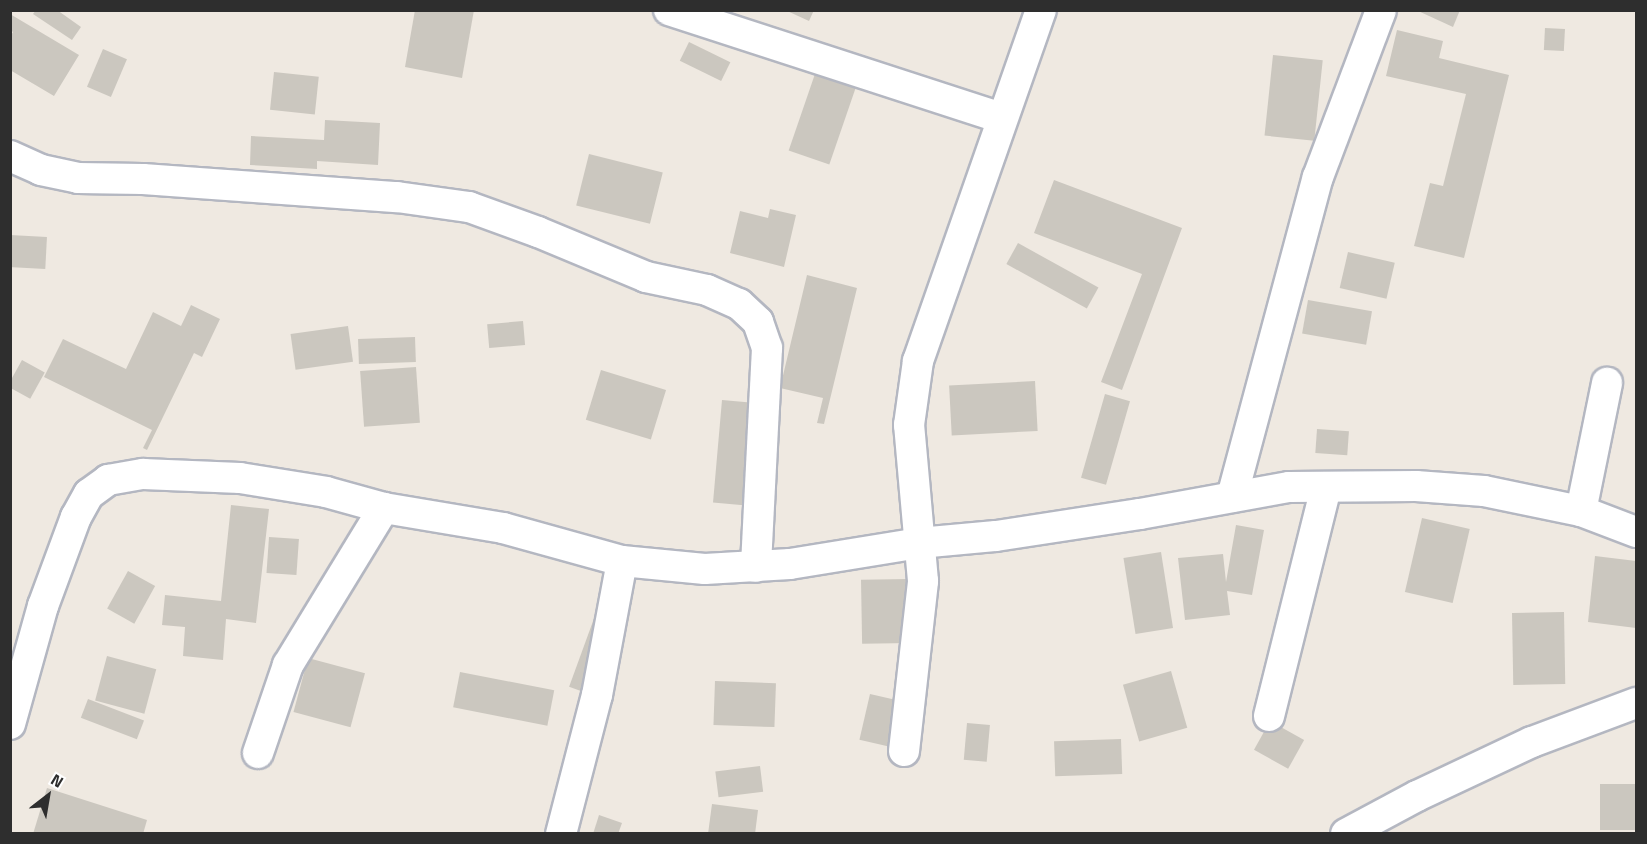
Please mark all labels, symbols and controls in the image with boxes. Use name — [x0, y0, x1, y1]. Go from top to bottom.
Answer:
north arrow — [18, 766, 78, 826]
text: N — [46, 767, 68, 794]

